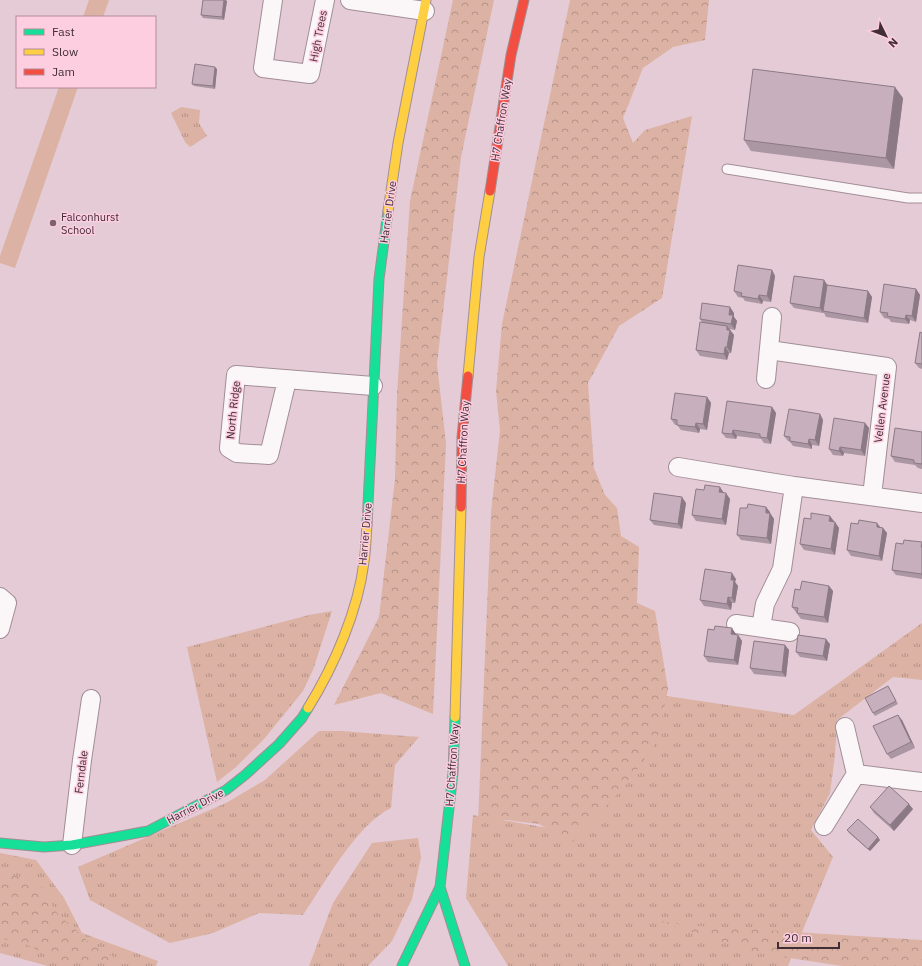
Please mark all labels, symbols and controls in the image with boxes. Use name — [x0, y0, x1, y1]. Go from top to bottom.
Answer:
street label: High Trees — [306, 9, 330, 63]
legend — [16, 16, 156, 88]
north arrow — [866, 16, 906, 56]
text: Fast — [52, 24, 75, 39]
text: N — [885, 35, 901, 51]
text: Slow — [52, 44, 78, 59]
text: Jam — [52, 64, 75, 79]
street label: H7 Chaffron Way — [488, 77, 514, 162]
street label: Harrier Drive — [377, 180, 399, 244]
place label: Falconhurst School — [61, 210, 119, 237]
marker: Falconhurst School — [48, 218, 58, 228]
street label: Vellen Avenue — [871, 372, 893, 444]
street label: North Ridge — [223, 380, 243, 440]
street label: H7 Chaffron Way — [454, 400, 472, 484]
street label: Harrier Drive — [355, 502, 375, 566]
street label: H7 Chaffron Way — [442, 723, 462, 807]
street label: Ferndale — [71, 750, 91, 794]
street label: Harrier Drive — [164, 785, 226, 827]
scale bar — [778, 924, 839, 950]
text: 20 m — [784, 930, 812, 945]

